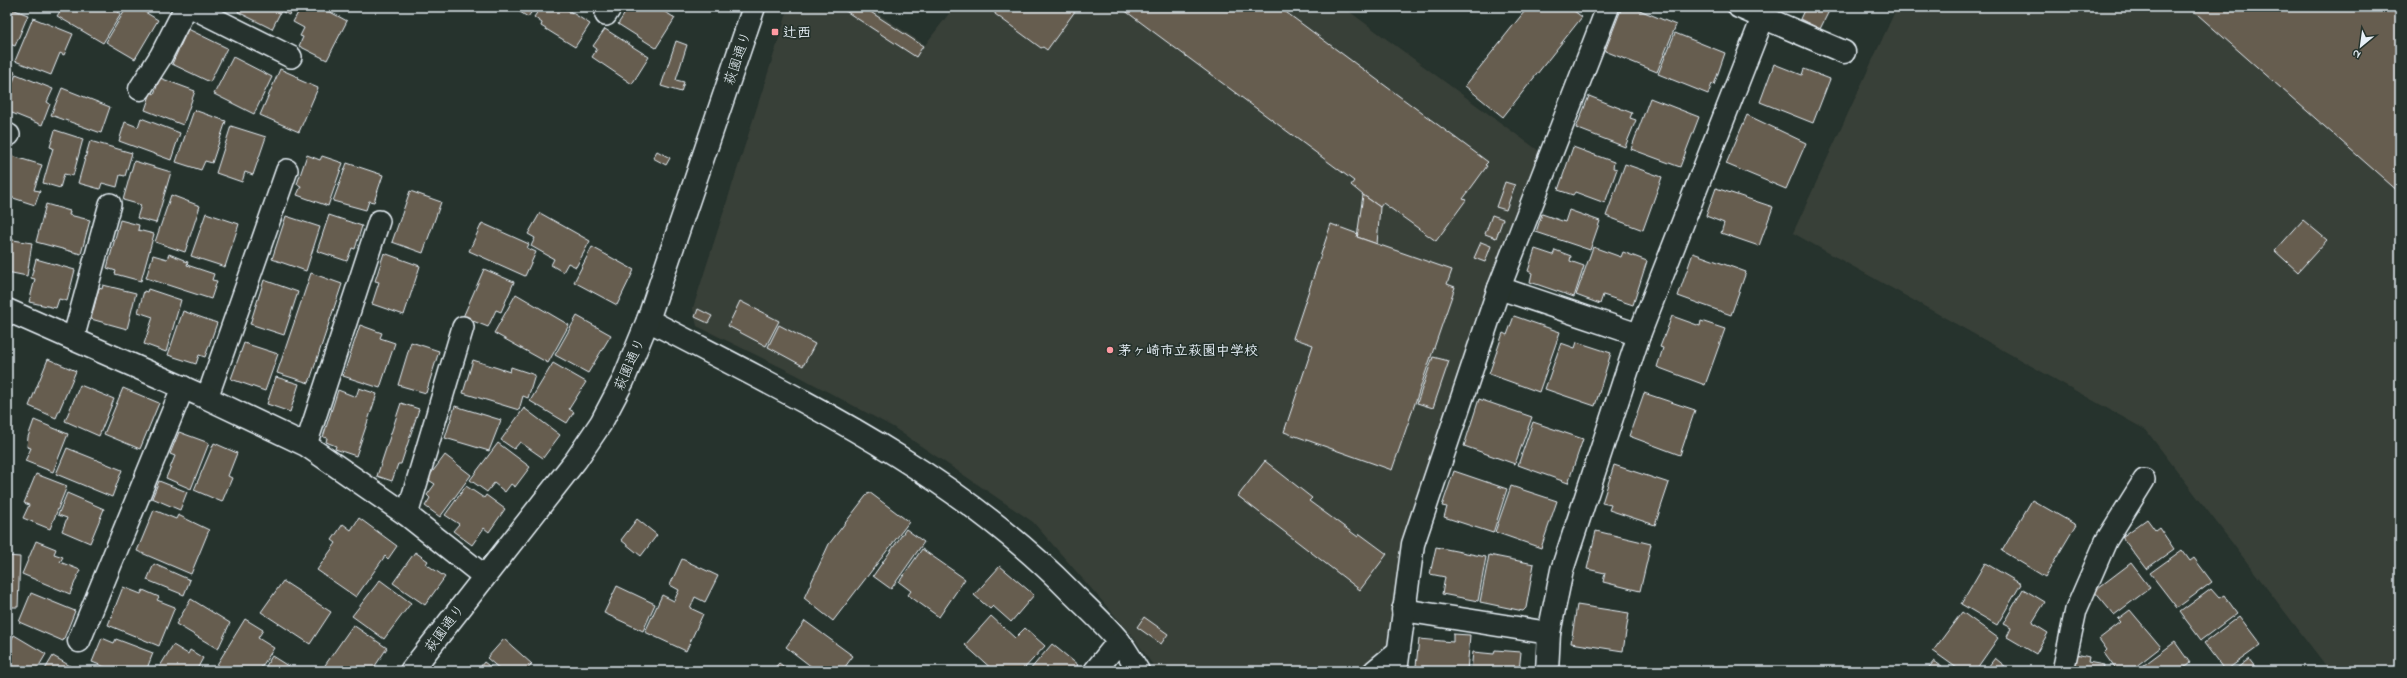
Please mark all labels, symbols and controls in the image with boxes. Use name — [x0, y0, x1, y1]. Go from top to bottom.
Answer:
place label: 辻西 — [783, 23, 811, 44]
north arrow — [2341, 26, 2381, 66]
marker: 辻西 — [770, 27, 780, 37]
street label: 萩園通り — [719, 29, 757, 88]
text: N — [2350, 45, 2364, 63]
street label: 萩園通り — [609, 335, 651, 394]
place label: 茅ヶ崎市立萩園中学校 — [1118, 341, 1258, 362]
marker: 茅ヶ崎市立萩園中学校 — [1105, 345, 1115, 355]
street label: 萩園通り — [420, 600, 470, 658]

